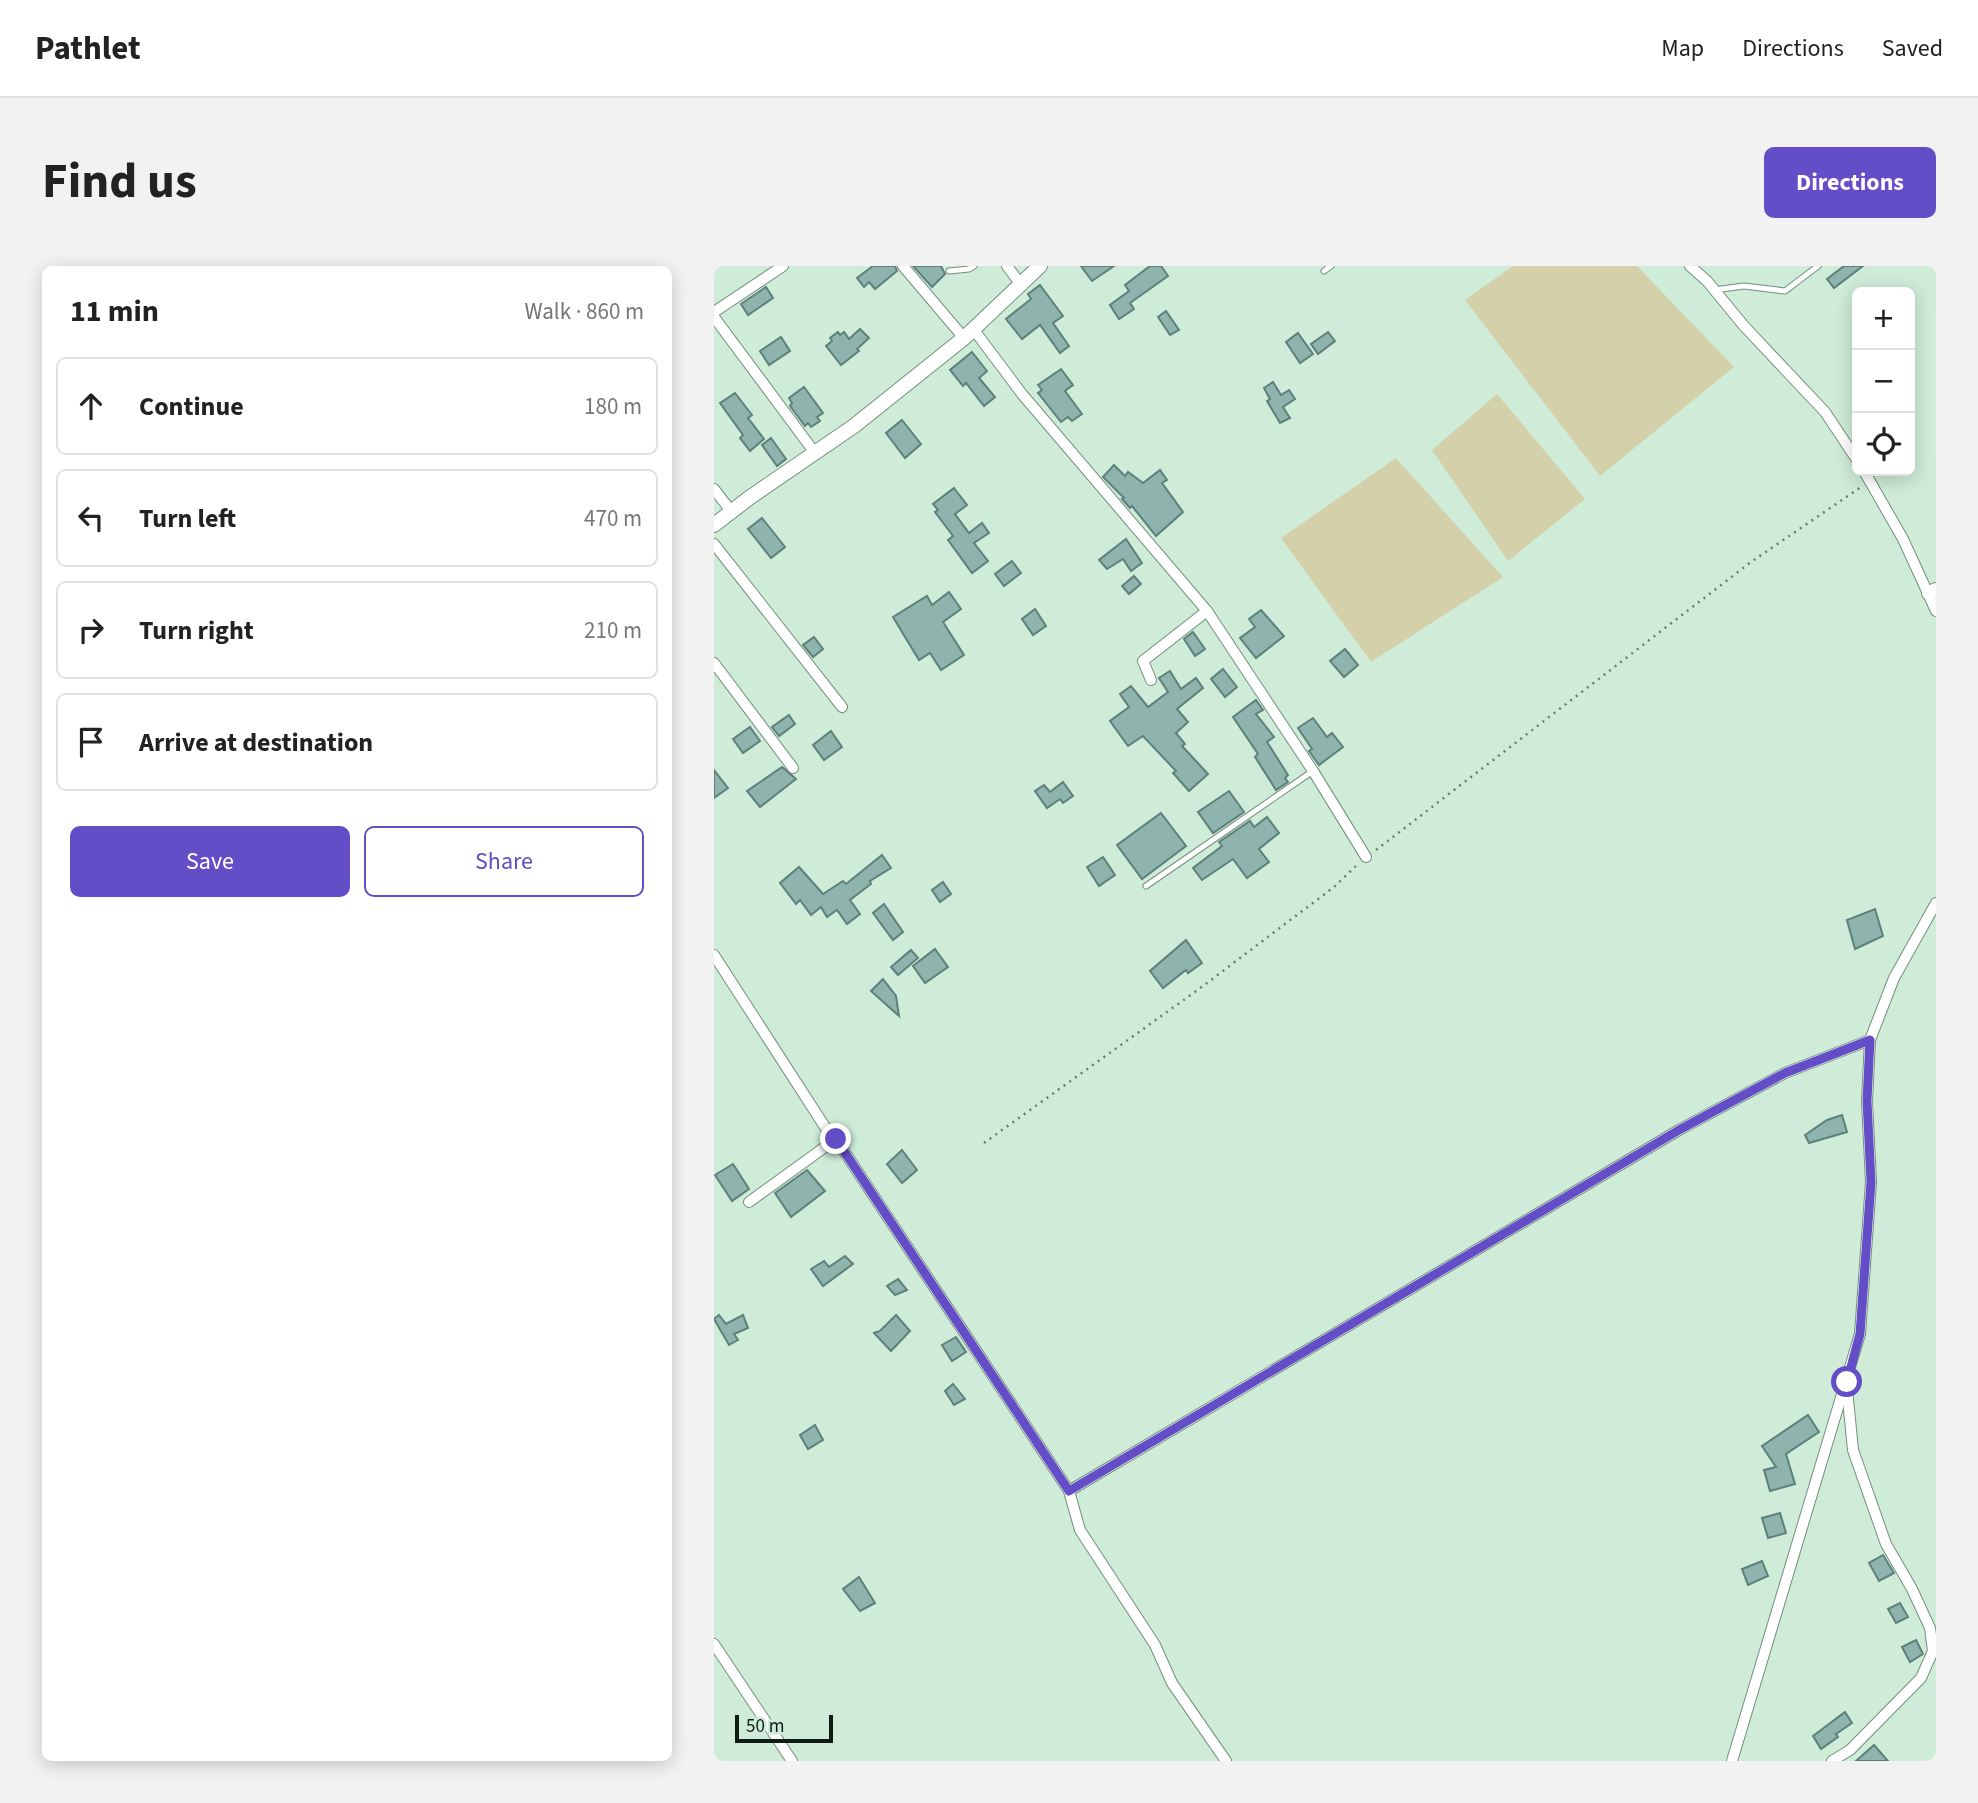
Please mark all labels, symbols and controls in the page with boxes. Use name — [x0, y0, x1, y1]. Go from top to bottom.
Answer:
text: Pathlet — [35, 25, 141, 72]
text: Map — [1661, 31, 1704, 66]
text: Directions — [1742, 31, 1844, 66]
text: Saved — [1882, 31, 1943, 66]
text: Find us — [42, 147, 197, 217]
button: Directions — [1764, 147, 1936, 218]
map controls — [1852, 287, 1915, 476]
button: + — [1852, 287, 1915, 350]
text: 11 min — [70, 290, 159, 333]
text: Walk · 860 m — [525, 295, 644, 328]
button: − — [1852, 350, 1915, 413]
icon: ahead — [72, 387, 110, 425]
text: Continue — [139, 388, 244, 425]
text: 180 m — [584, 390, 642, 423]
button: locate — [1852, 413, 1915, 476]
icon: left — [72, 499, 110, 537]
text: Turn left — [139, 500, 236, 537]
text: 470 m — [584, 502, 642, 535]
icon: right — [72, 611, 110, 649]
text: Turn right — [139, 612, 254, 649]
text: 210 m — [584, 614, 642, 647]
icon: arrive — [72, 723, 110, 761]
text: Arrive at destination — [139, 724, 373, 761]
button: Save — [70, 826, 350, 897]
button: Share — [364, 826, 644, 897]
route end — [820, 1123, 851, 1154]
route start — [1831, 1366, 1862, 1397]
scale bar — [735, 1712, 833, 1744]
text: 50 m — [746, 1713, 784, 1740]

